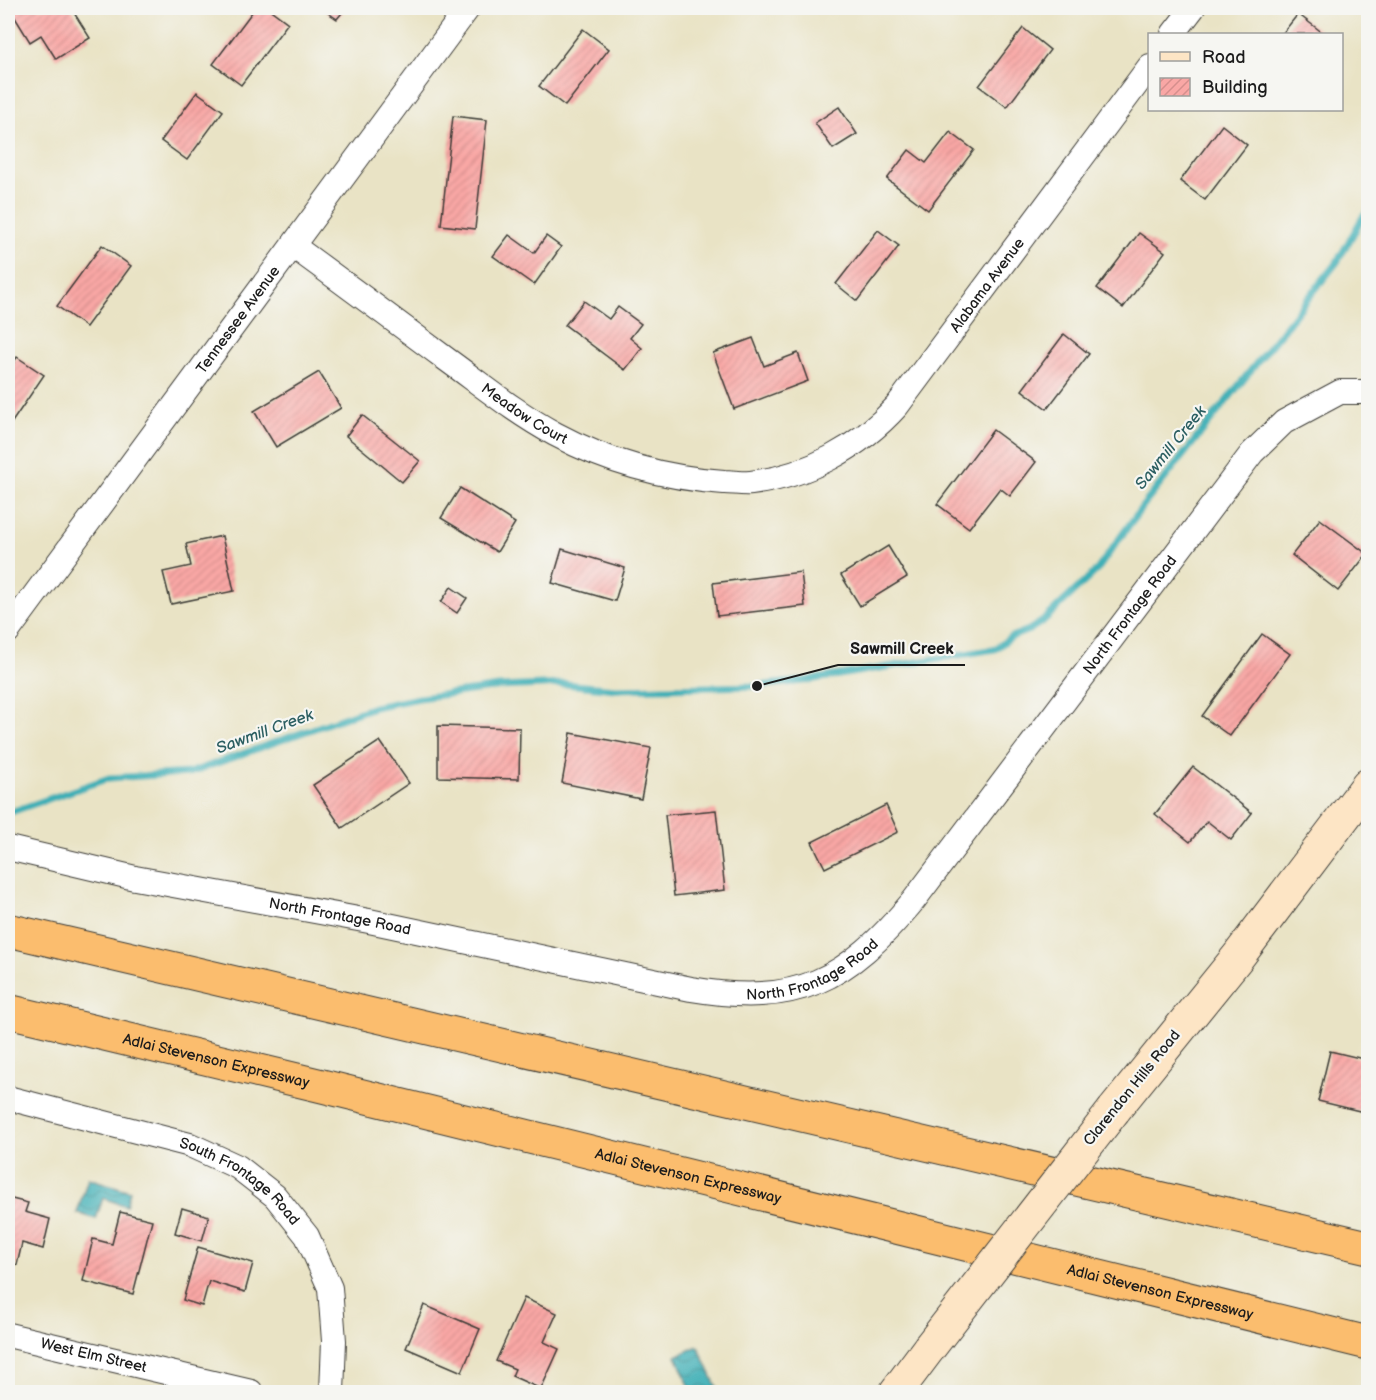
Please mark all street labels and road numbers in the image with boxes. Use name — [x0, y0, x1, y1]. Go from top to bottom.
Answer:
street label: Alabama Avenue — [946, 234, 1029, 336]
street label: Tennessee Avenue — [192, 262, 284, 377]
street label: Meadow Court — [478, 379, 571, 449]
street label: North Frontage Road — [1079, 552, 1181, 678]
street label: North Frontage Road — [268, 893, 413, 939]
street label: North Frontage Road — [746, 935, 882, 1004]
street label: Clarendon Hills Road — [1079, 1026, 1185, 1150]
street label: Adlai Stevenson Expressway — [121, 1029, 312, 1092]
street label: South Frontage Road — [178, 1133, 304, 1229]
street label: Adlai Stevenson Expressway — [593, 1144, 784, 1208]
street label: Adlai Stevenson Expressway — [1065, 1260, 1256, 1324]
street label: West Elm Street — [39, 1333, 149, 1377]

